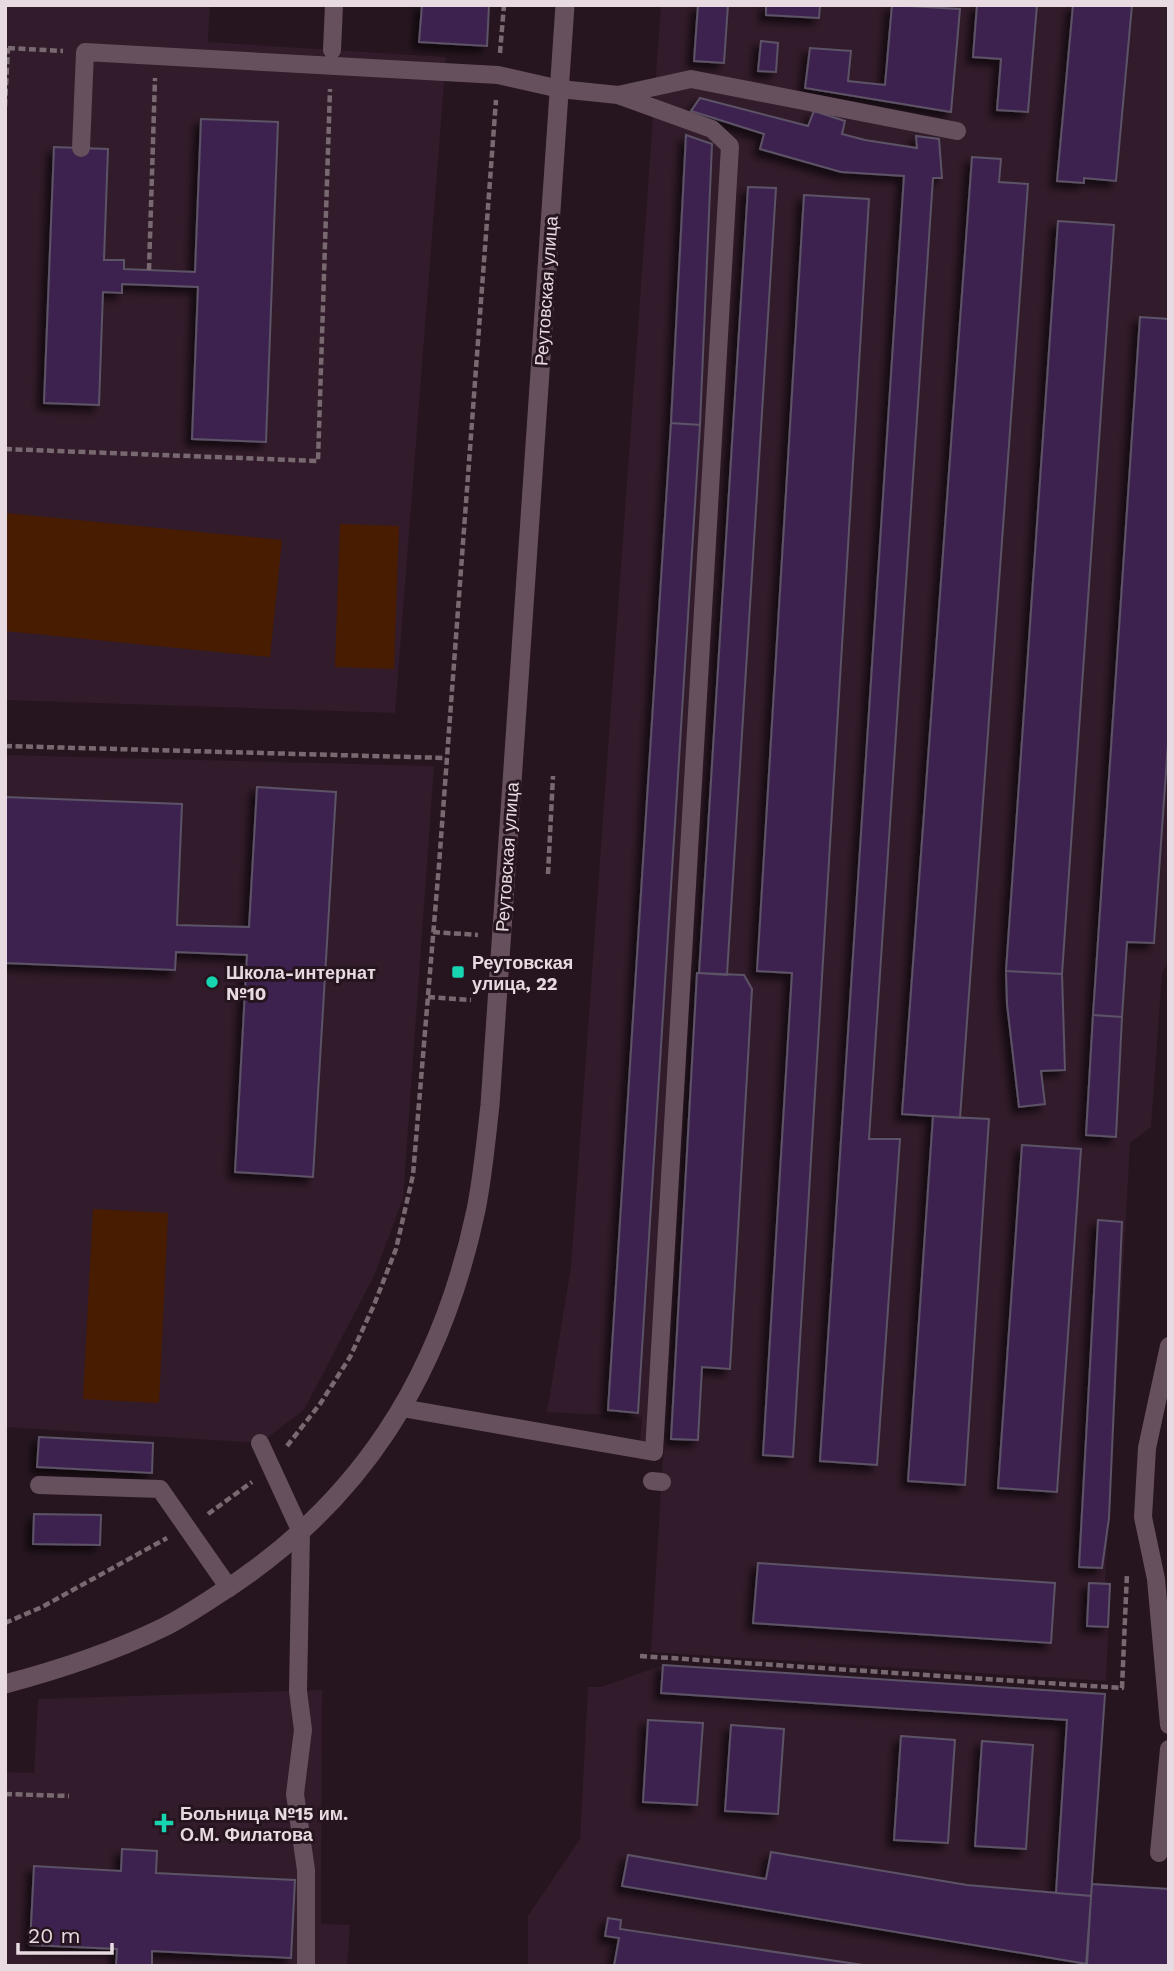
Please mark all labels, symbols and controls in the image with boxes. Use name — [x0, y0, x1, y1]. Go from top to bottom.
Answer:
street label: Реутовская улица — [530, 214, 562, 367]
street label: Реутовская улица — [491, 780, 523, 933]
place label: Реутовская улица, 22 — [472, 952, 573, 994]
place label: Школа-интернат №10 — [226, 962, 376, 1004]
marker: Реутовская улица, 22 — [450, 964, 466, 980]
marker: Школа-интернат №10 — [204, 974, 220, 990]
place label: Больница №15 им. О.М. Филатова — [180, 1803, 348, 1845]
marker: Больница №15 им. О.М. Филатова — [154, 1813, 174, 1833]
scale bar — [18, 1912, 112, 1956]
text: 20 m — [28, 1923, 80, 1948]

